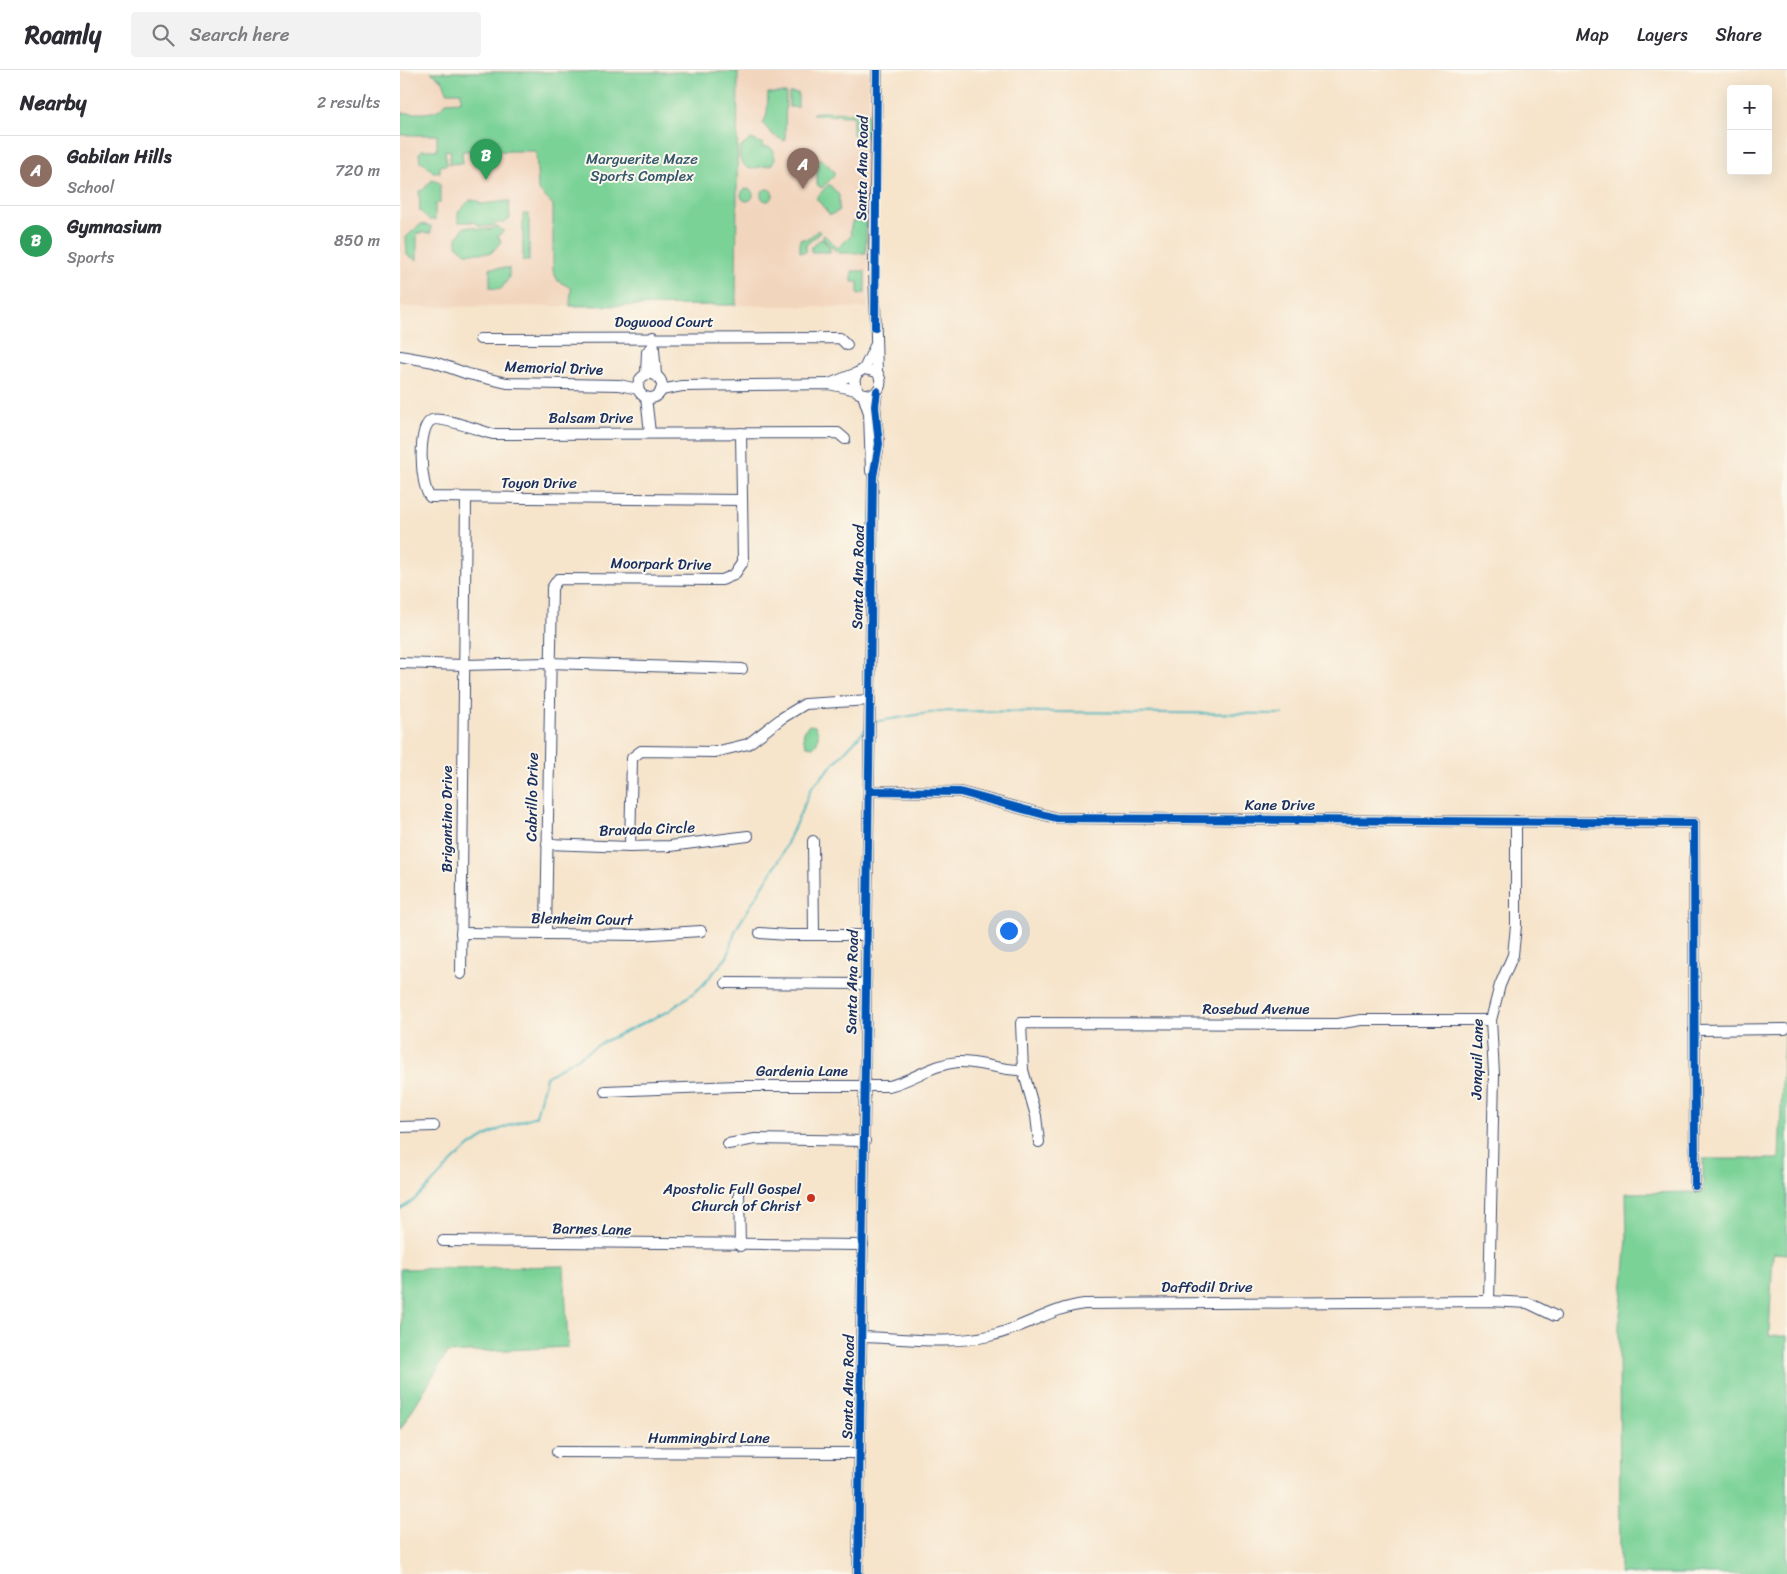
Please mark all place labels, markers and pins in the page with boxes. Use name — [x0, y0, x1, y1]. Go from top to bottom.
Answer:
pin: B — [470, 139, 502, 180]
pin: A — [787, 148, 819, 189]
place label: Apostolic Full Gospel Church of Christ — [662, 1176, 802, 1219]
marker: Apostolic Full Gospel Church of Christ — [805, 1192, 817, 1204]

